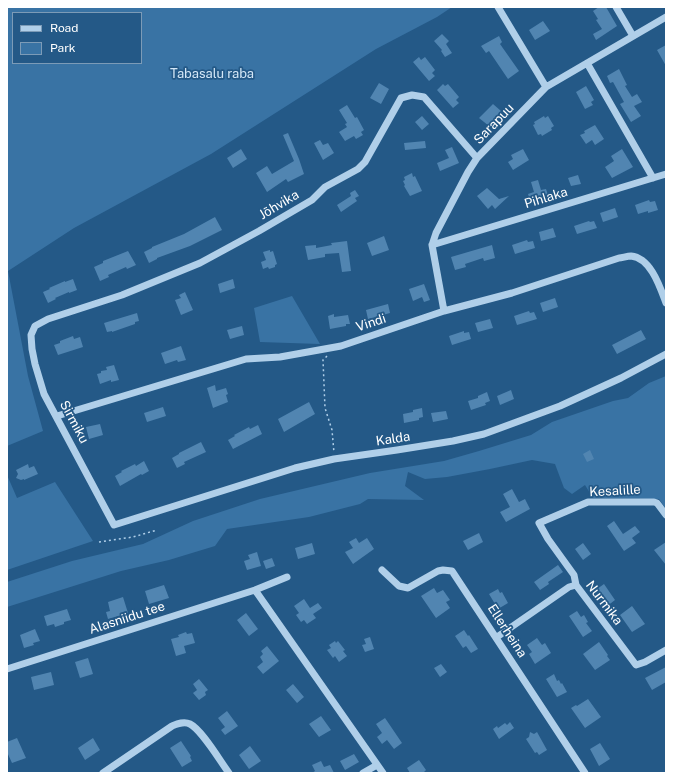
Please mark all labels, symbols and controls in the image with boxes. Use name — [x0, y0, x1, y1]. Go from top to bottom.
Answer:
legend — [12, 12, 142, 64]
text: Road — [50, 21, 78, 35]
text: Park — [50, 41, 76, 55]
park label: Tabasalu raba — [170, 66, 254, 82]
street label: Sarapuu — [471, 100, 517, 148]
street label: Pihlaka — [522, 184, 570, 212]
street label: Jõhvika — [256, 187, 302, 223]
street label: Vindi — [354, 311, 388, 335]
street label: Sirmiku — [56, 398, 92, 446]
street label: Kalda — [375, 429, 411, 449]
street label: Kesalille — [589, 482, 641, 500]
street label: Nurmika — [582, 578, 626, 628]
street label: Alasniidu tee — [87, 598, 167, 638]
street label: Ellerheina — [484, 601, 530, 661]

